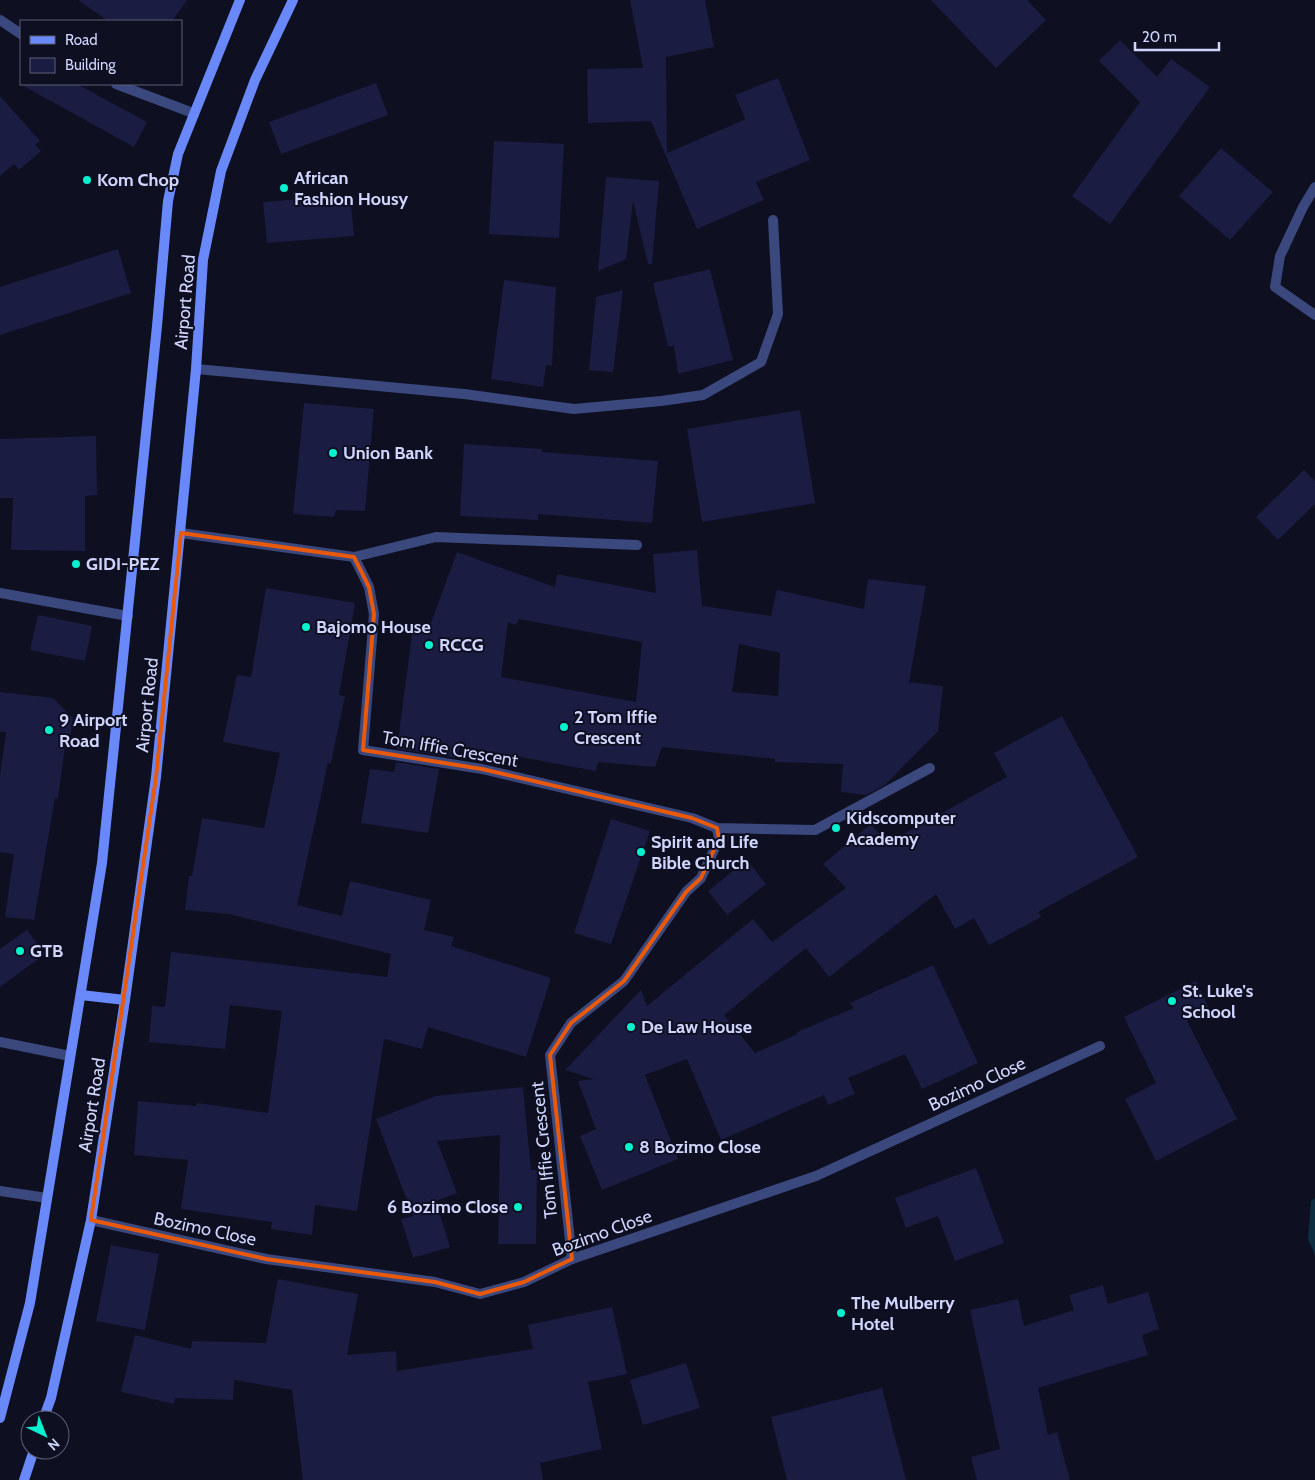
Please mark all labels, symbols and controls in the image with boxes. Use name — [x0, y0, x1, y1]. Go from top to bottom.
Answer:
legend — [20, 20, 182, 85]
scale bar — [1135, 20, 1219, 52]
text: 20 m — [1142, 28, 1177, 46]
text: Road — [65, 31, 98, 49]
text: Building — [65, 56, 116, 74]
place label: African Fashion Housy — [294, 167, 409, 210]
place label: Kom Chop — [97, 169, 179, 191]
marker: Kom Chop — [81, 174, 93, 186]
marker: African Fashion Housy — [278, 182, 290, 194]
street label: Airport Road — [170, 254, 200, 350]
place label: Union Bank — [343, 442, 433, 464]
marker: Union Bank — [327, 447, 339, 459]
place label: GIDI-PEZ — [86, 553, 160, 575]
marker: GIDI-PEZ — [70, 558, 82, 570]
place label: Bajomo House — [316, 616, 431, 638]
marker: Bajomo House — [300, 621, 312, 633]
place label: RCCG — [439, 634, 484, 656]
marker: RCCG — [423, 639, 435, 651]
street label: Airport Road — [131, 656, 163, 754]
place label: 2 Tom Iffie Crescent — [574, 706, 657, 749]
place label: 9 Airport Road — [59, 709, 127, 752]
marker: 2 Tom Iffie Crescent — [558, 721, 570, 733]
marker: 9 Airport Road — [43, 724, 55, 736]
street label: Tom Iffie Crescent — [380, 726, 520, 772]
place label: Kidscomputer Academy — [846, 807, 956, 850]
marker: Kidscomputer Academy — [830, 822, 842, 834]
place label: Spirit and Life Bible Church — [651, 831, 758, 874]
marker: Spirit and Life Bible Church — [635, 846, 647, 858]
place label: GTB — [30, 940, 63, 962]
marker: GTB — [14, 945, 26, 957]
place label: St. Luke's School — [1182, 980, 1254, 1023]
marker: St. Luke's School — [1166, 995, 1178, 1007]
place label: De Law House — [641, 1016, 752, 1038]
marker: De Law House — [625, 1021, 637, 1033]
street label: Bozimo Close — [925, 1052, 1029, 1116]
street label: Airport Road — [74, 1056, 110, 1154]
street label: Tom Iffie Crescent — [526, 1080, 562, 1220]
place label: 8 Bozimo Close — [639, 1136, 761, 1158]
marker: 8 Bozimo Close — [623, 1141, 635, 1153]
place label: 6 Bozimo Close — [387, 1196, 508, 1218]
marker: 6 Bozimo Close — [512, 1201, 524, 1213]
street label: Bozimo Close — [549, 1205, 655, 1261]
street label: Bozimo Close — [152, 1207, 258, 1251]
place label: The Mulberry Hotel — [851, 1292, 955, 1335]
marker: The Mulberry Hotel — [835, 1307, 847, 1319]
north arrow — [20, 1410, 70, 1460]
text: N — [44, 1435, 64, 1454]

